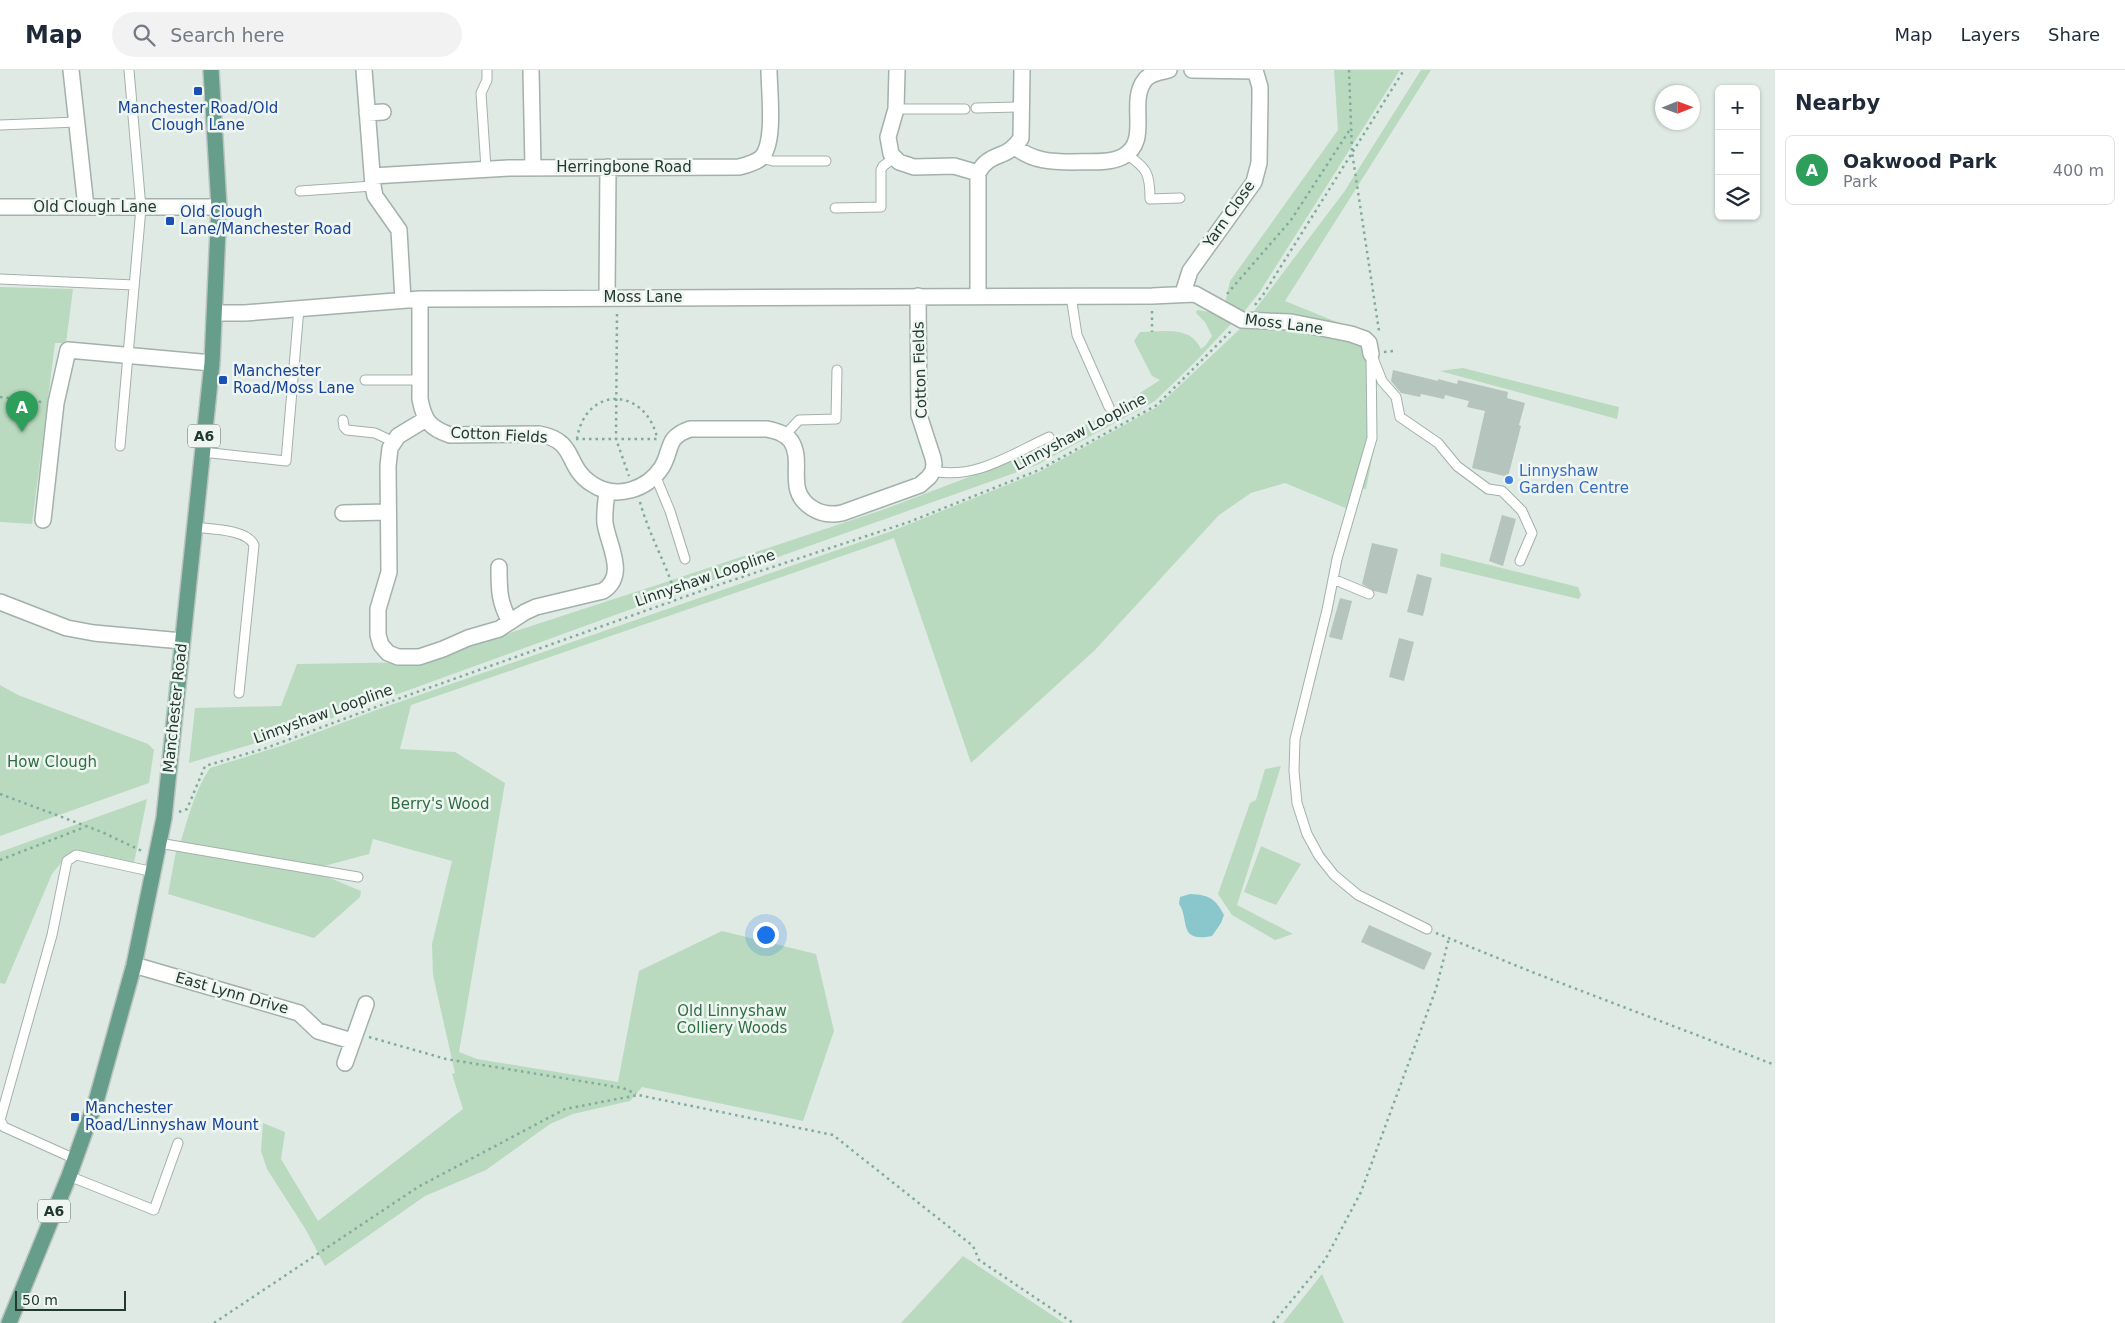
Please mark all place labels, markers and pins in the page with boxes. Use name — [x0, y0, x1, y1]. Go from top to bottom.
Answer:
marker: Manchester Road/Old Clough Lane — [192, 85, 204, 97]
place label: Manchester Road/Old Clough Lane — [118, 99, 278, 134]
place label: Old Clough Lane/Manchester Road — [180, 203, 351, 238]
marker: Old Clough Lane/Manchester Road — [164, 215, 176, 227]
place label: Manchester Road/Moss Lane — [233, 362, 355, 397]
marker: Manchester Road/Moss Lane — [217, 374, 229, 386]
pin: A — [6, 391, 38, 432]
place label: Linnyshaw Garden Centre — [1519, 462, 1629, 497]
marker: Linnyshaw Garden Centre — [1503, 474, 1515, 486]
place label: Manchester Road/Linnyshaw Mount — [85, 1099, 259, 1134]
marker: Manchester Road/Linnyshaw Mount — [69, 1111, 81, 1123]

